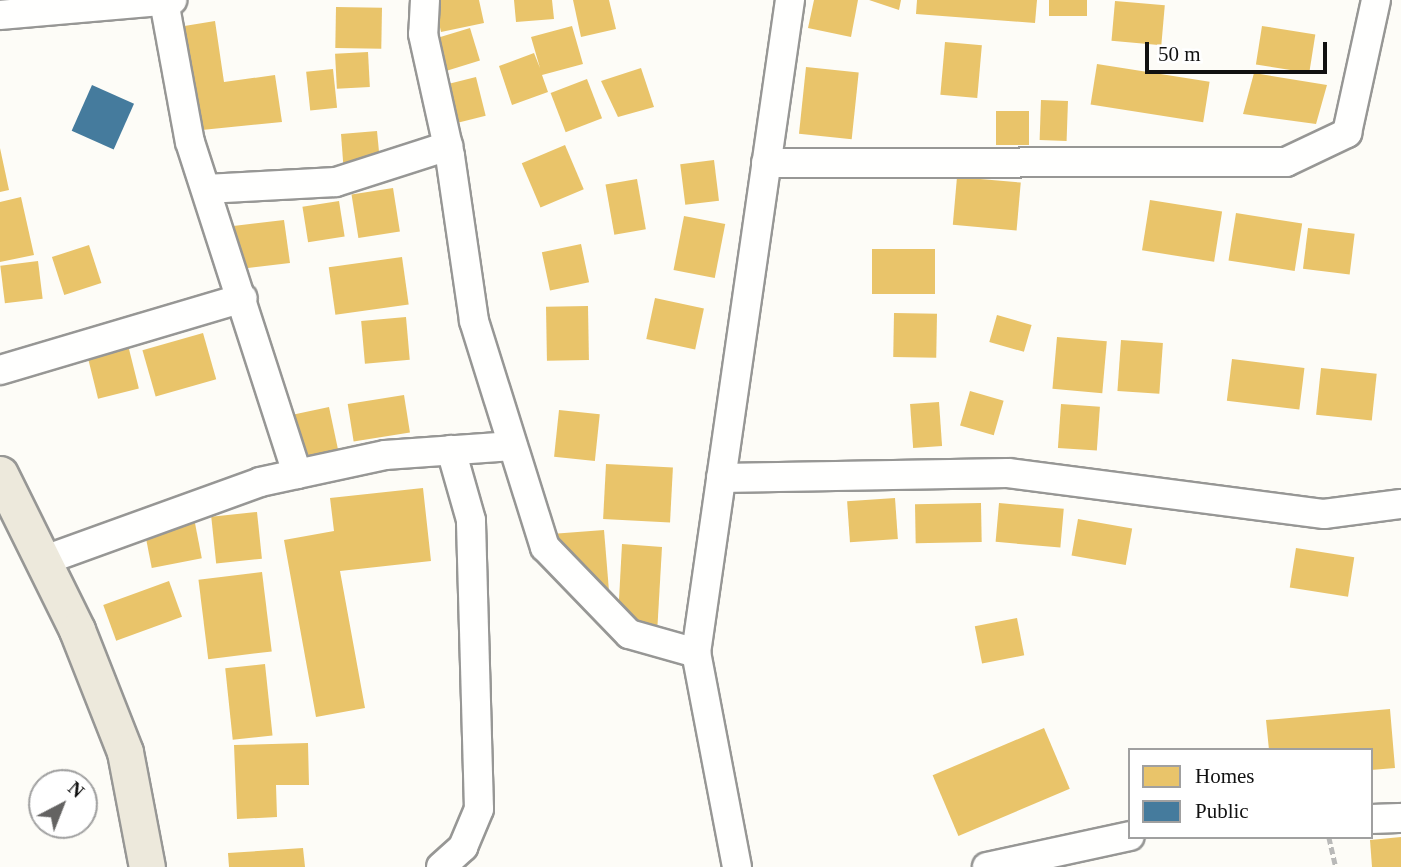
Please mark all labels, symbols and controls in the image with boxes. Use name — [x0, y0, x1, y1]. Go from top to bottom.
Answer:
scale bar — [1149, 28, 1331, 72]
text: 50 m — [1158, 42, 1201, 66]
legend — [1128, 748, 1373, 839]
text: Homes — [1195, 764, 1255, 788]
north arrow — [28, 769, 98, 839]
text: N — [64, 777, 88, 802]
text: Public — [1195, 799, 1249, 823]

